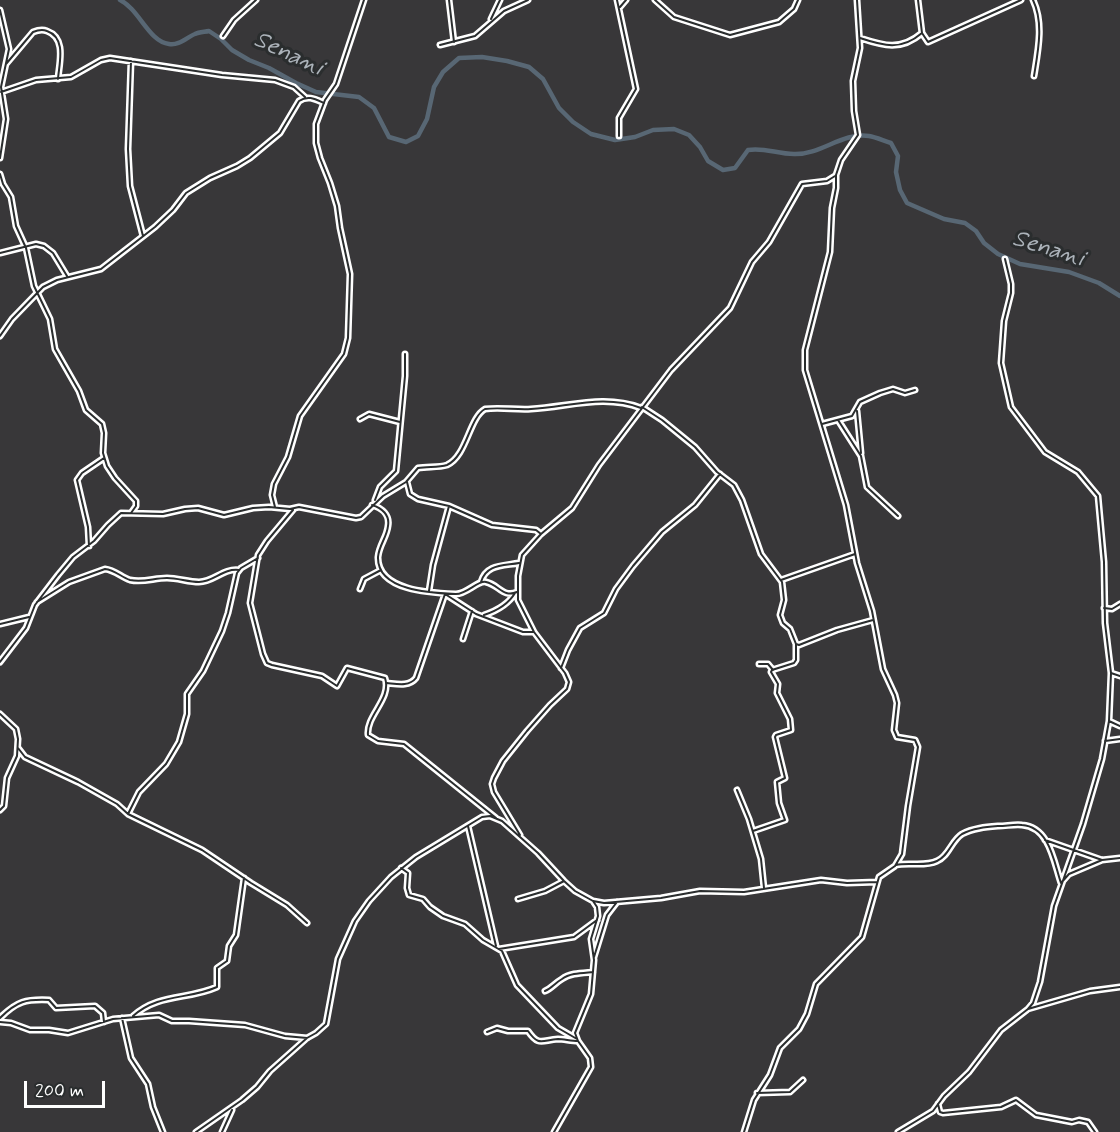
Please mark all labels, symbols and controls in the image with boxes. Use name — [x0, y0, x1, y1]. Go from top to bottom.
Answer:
water label: Senani — [248, 26, 328, 84]
water label: Senani — [1008, 225, 1088, 275]
scale bar — [27, 1069, 108, 1107]
text: 200 m — [35, 1079, 84, 1103]

